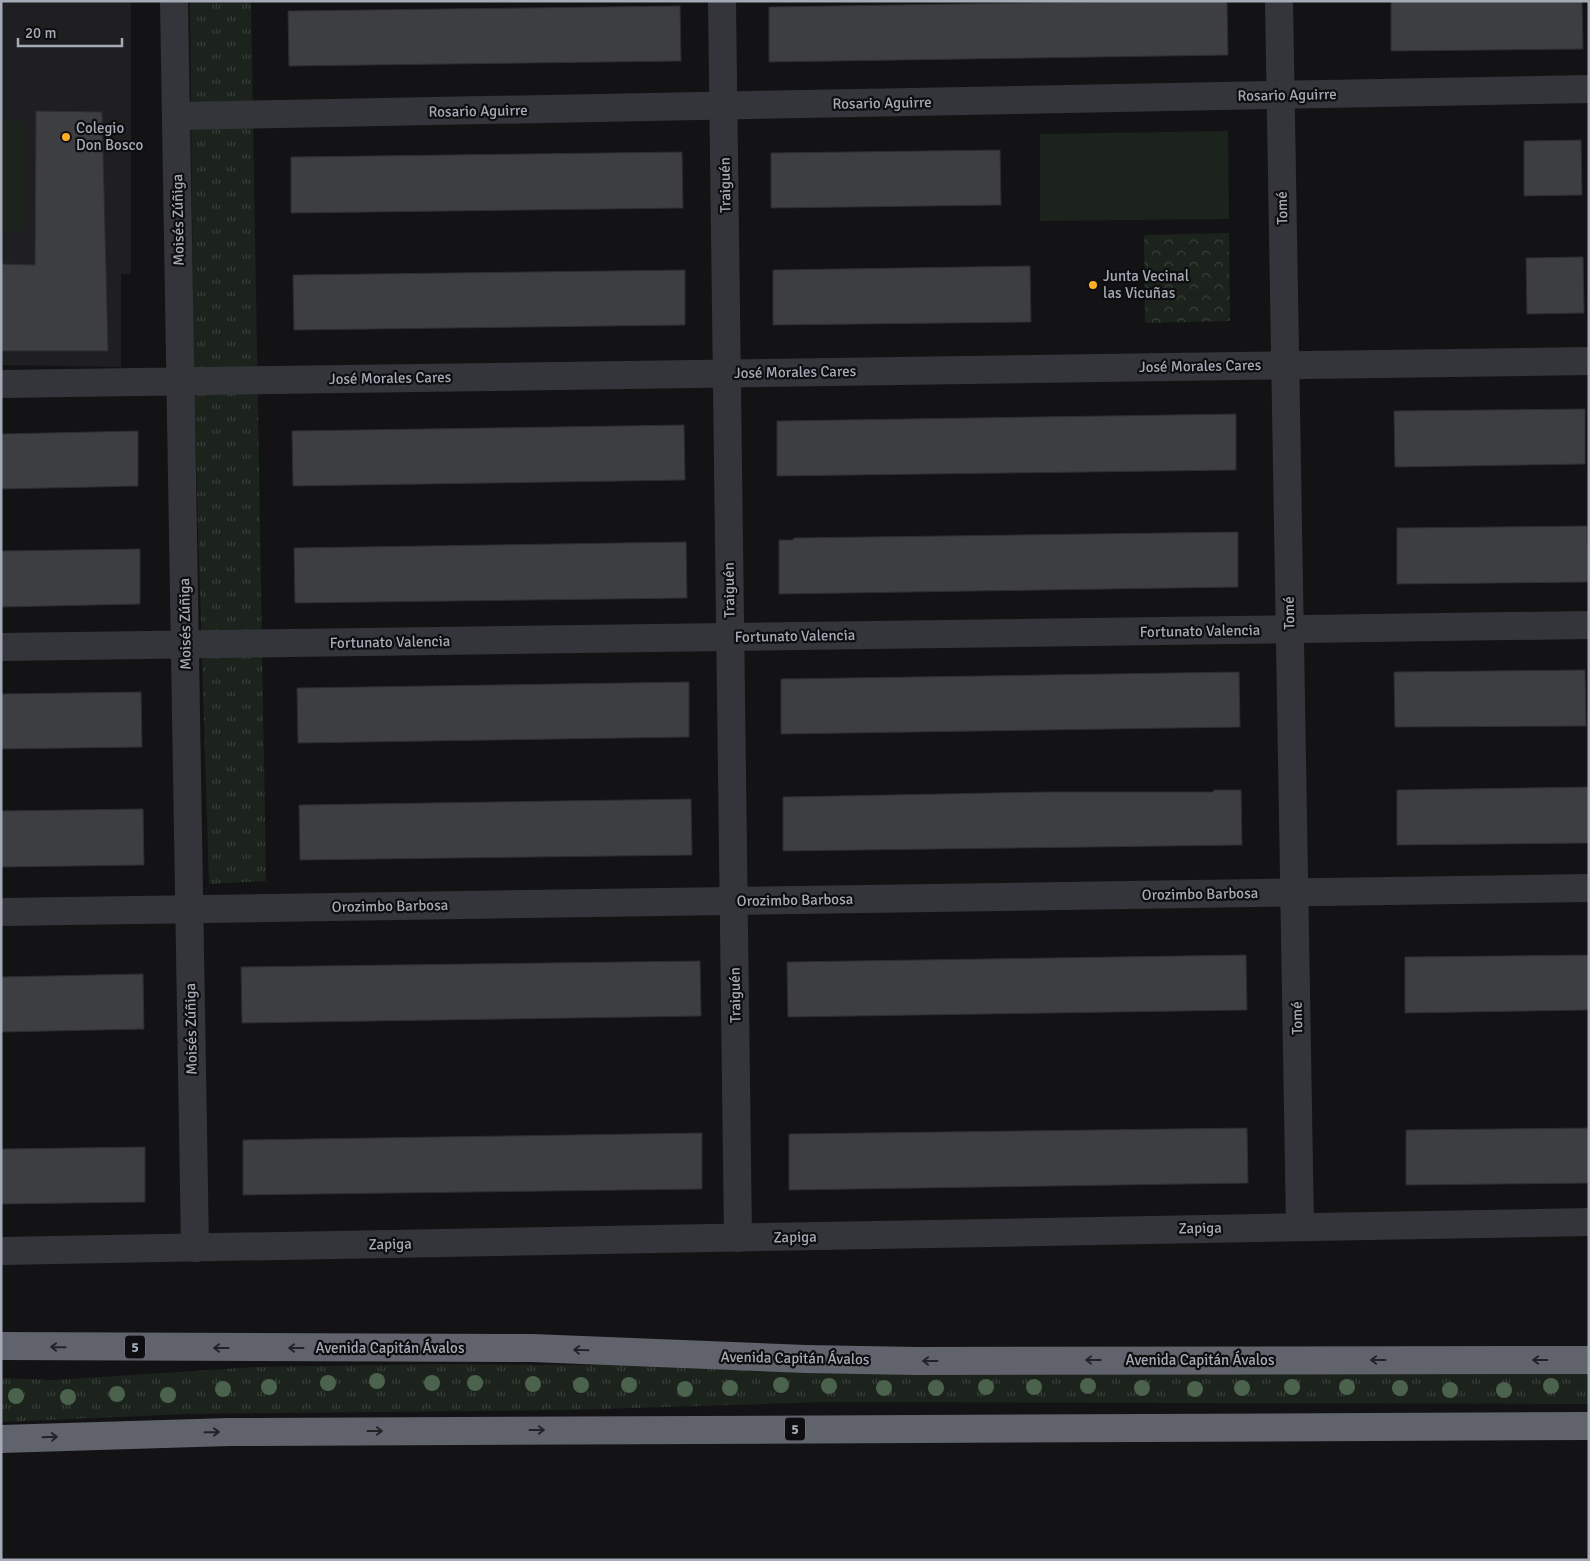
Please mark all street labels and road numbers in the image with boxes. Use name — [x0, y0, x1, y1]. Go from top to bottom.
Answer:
street label: Rosario Aguirre — [1237, 85, 1337, 105]
street label: Rosario Aguirre — [832, 93, 932, 113]
street label: Rosario Aguirre — [428, 101, 528, 121]
street label: Traiguén — [716, 157, 734, 213]
street label: Moisés Zúñiga — [168, 174, 188, 266]
street label: Tomé — [1273, 191, 1291, 225]
street label: José Morales Cares — [1139, 356, 1262, 376]
street label: José Morales Cares — [734, 362, 857, 382]
street label: José Morales Cares — [329, 368, 452, 388]
street label: Traiguén — [720, 562, 738, 618]
street label: Moisés Zúñiga — [175, 578, 195, 670]
street label: Tomé — [1280, 596, 1298, 630]
street label: Fortunato Valencia — [1139, 621, 1261, 641]
street label: Fortunato Valencia — [734, 626, 856, 646]
street label: Fortunato Valencia — [329, 632, 451, 652]
street label: Orozimbo Barbosa — [1142, 884, 1258, 904]
street label: Orozimbo Barbosa — [737, 890, 853, 910]
street label: Orozimbo Barbosa — [332, 896, 448, 916]
street label: Traiguén — [726, 967, 744, 1023]
street label: Moisés Zúñiga — [181, 983, 201, 1075]
street label: Tomé — [1288, 1001, 1306, 1035]
street label: Zapiga — [1178, 1219, 1222, 1237]
street label: Zapiga — [773, 1228, 817, 1246]
street label: Zapiga — [368, 1235, 412, 1253]
road number: 5 — [125, 1335, 145, 1358]
street label: Avenida Capitán Ávalos — [316, 1338, 465, 1357]
street label: Avenida Capitán Ávalos — [720, 1347, 870, 1368]
street label: Avenida Capitán Ávalos — [1126, 1350, 1275, 1369]
road number: 5 — [785, 1418, 805, 1440]

